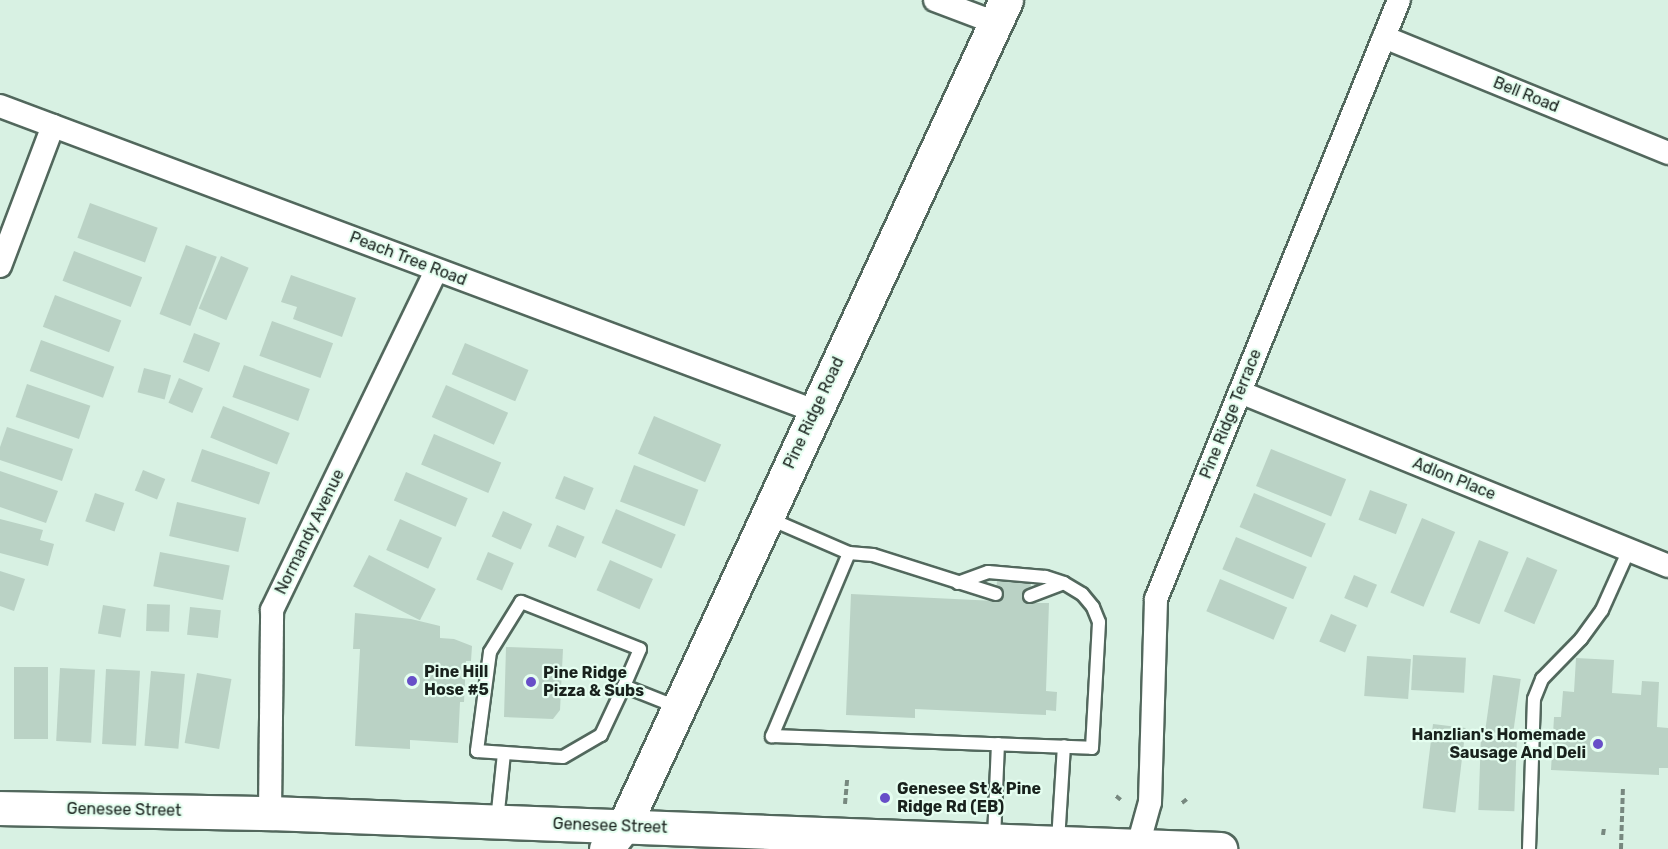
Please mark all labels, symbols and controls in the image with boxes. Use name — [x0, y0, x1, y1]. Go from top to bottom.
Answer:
street label: Bell Road — [1490, 73, 1562, 117]
street label: Peach Tree Road — [347, 228, 469, 290]
street label: Pine Ridge Terrace — [1196, 346, 1266, 482]
street label: Pine Ridge Road — [780, 354, 848, 472]
street label: Adlon Place — [1410, 454, 1498, 504]
street label: Normandy Avenue — [271, 466, 349, 598]
place label: Pine Hill Hose #5 — [424, 662, 489, 700]
place label: Pine Ridge Pizza & Subs — [543, 663, 644, 701]
marker: Pine Hill Hose #5 — [405, 674, 419, 688]
marker: Pine Ridge Pizza & Subs — [524, 675, 538, 689]
place label: Hanzlian's Homemade Sausage And Deli — [1412, 725, 1586, 763]
marker: Hanzlian's Homemade Sausage And Deli — [1591, 737, 1605, 751]
place label: Genesee St & Pine Ridge Rd (EB) — [897, 779, 1041, 817]
marker: Genesee St & Pine Ridge Rd (EB) — [878, 791, 892, 805]
street label: Genesee Street — [66, 799, 182, 821]
street label: Genesee Street — [552, 814, 668, 838]

